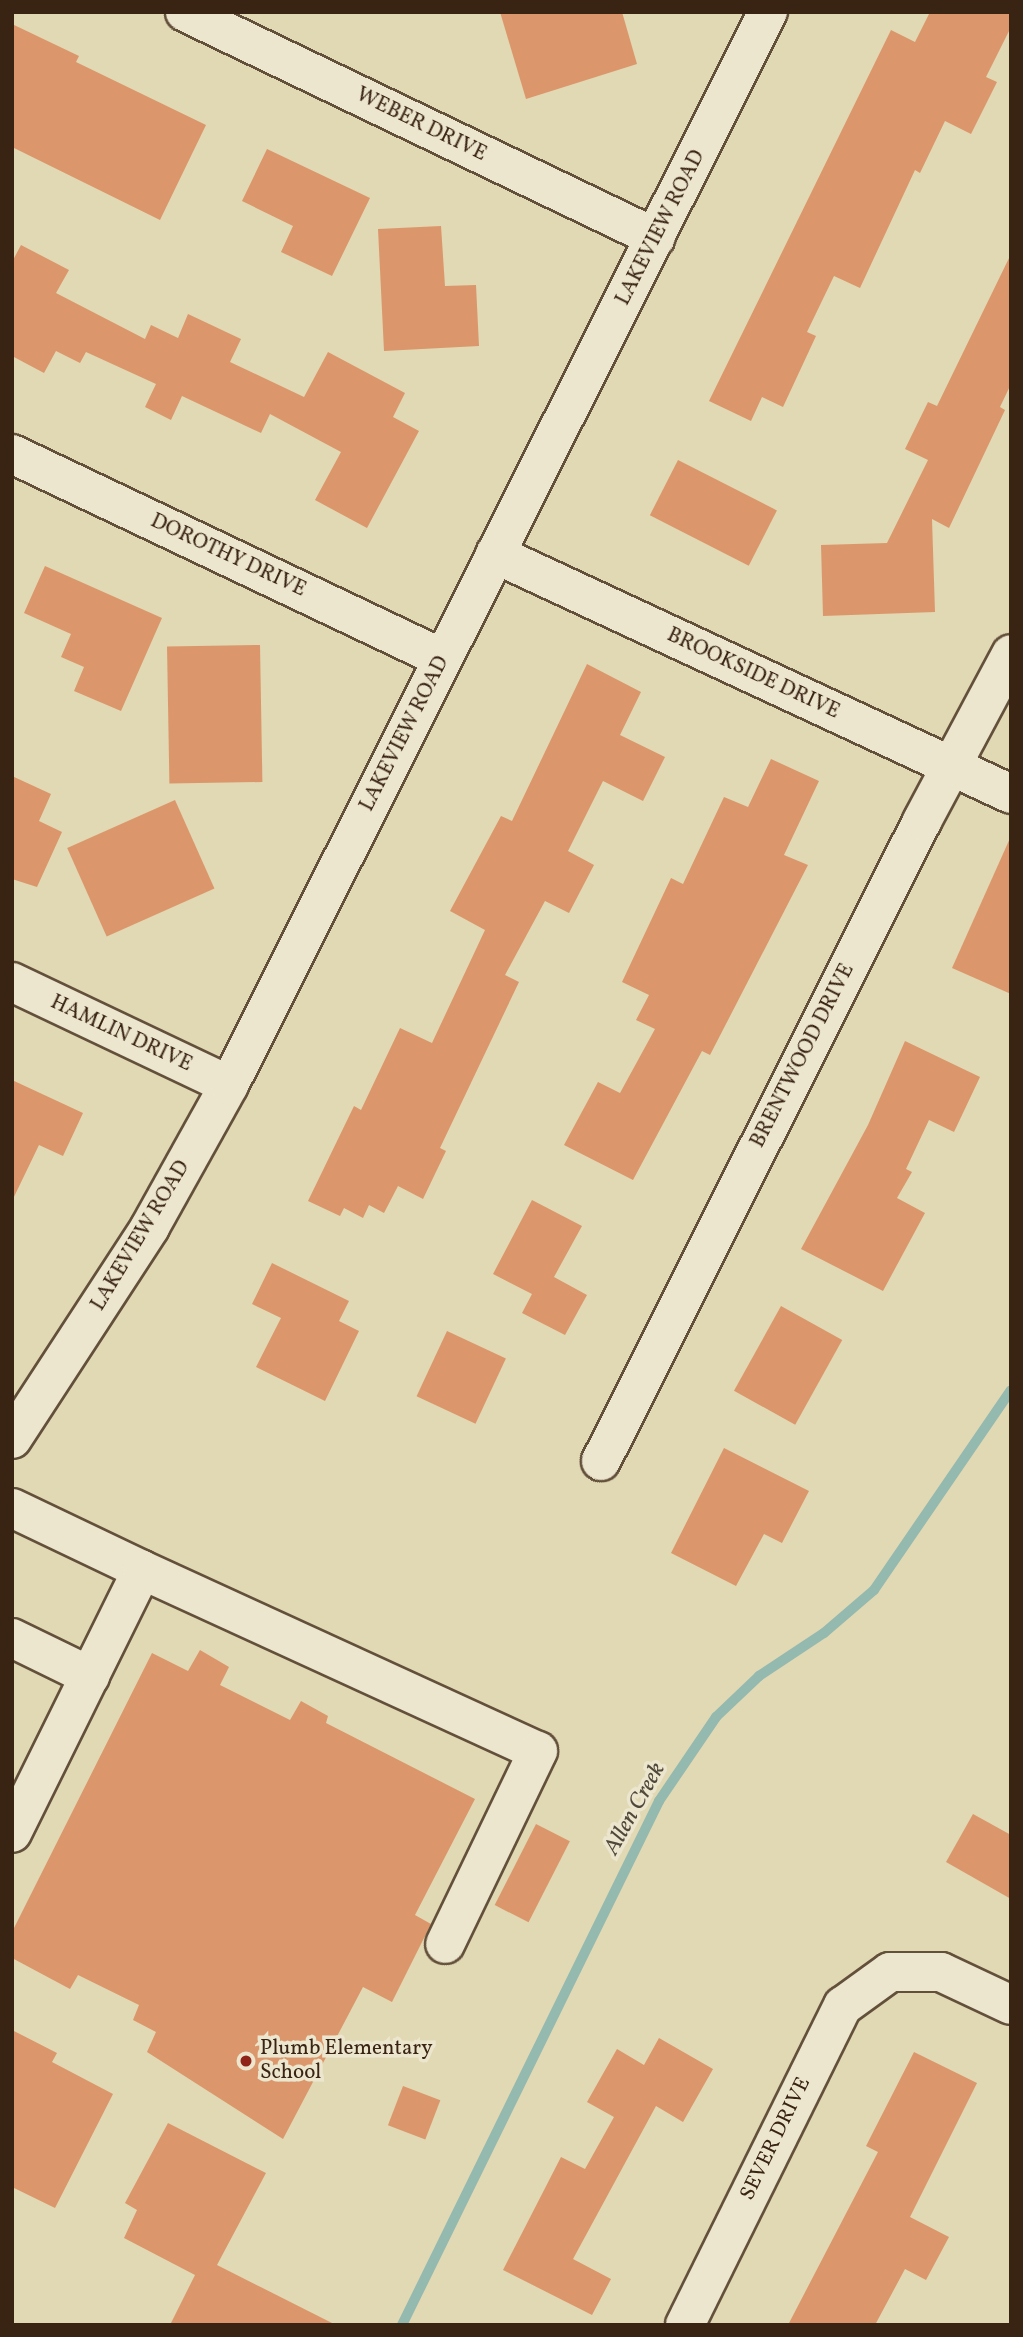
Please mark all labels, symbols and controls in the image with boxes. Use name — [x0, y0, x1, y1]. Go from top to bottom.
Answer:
street label: WEBER DRIVE — [352, 83, 490, 167]
street label: LAKEVIEW ROAD — [611, 146, 711, 310]
street label: DOROTHY DRIVE — [146, 509, 310, 603]
street label: BROOKSIDE DRIVE — [663, 623, 843, 725]
street label: LAKEVIEW ROAD — [355, 652, 455, 816]
street label: BRENTWOOD DRIVE — [746, 960, 860, 1152]
street label: HAMLIN DRIVE — [46, 990, 196, 1078]
street label: LAKEVIEW ROAD — [86, 1156, 196, 1316]
water label: Allen Creek — [598, 1758, 672, 1860]
place label: Plumb Elementary School — [260, 2036, 433, 2086]
marker: Plumb Elementary School — [238, 2053, 254, 2069]
street label: SEVER DRIVE — [735, 2073, 817, 2205]

